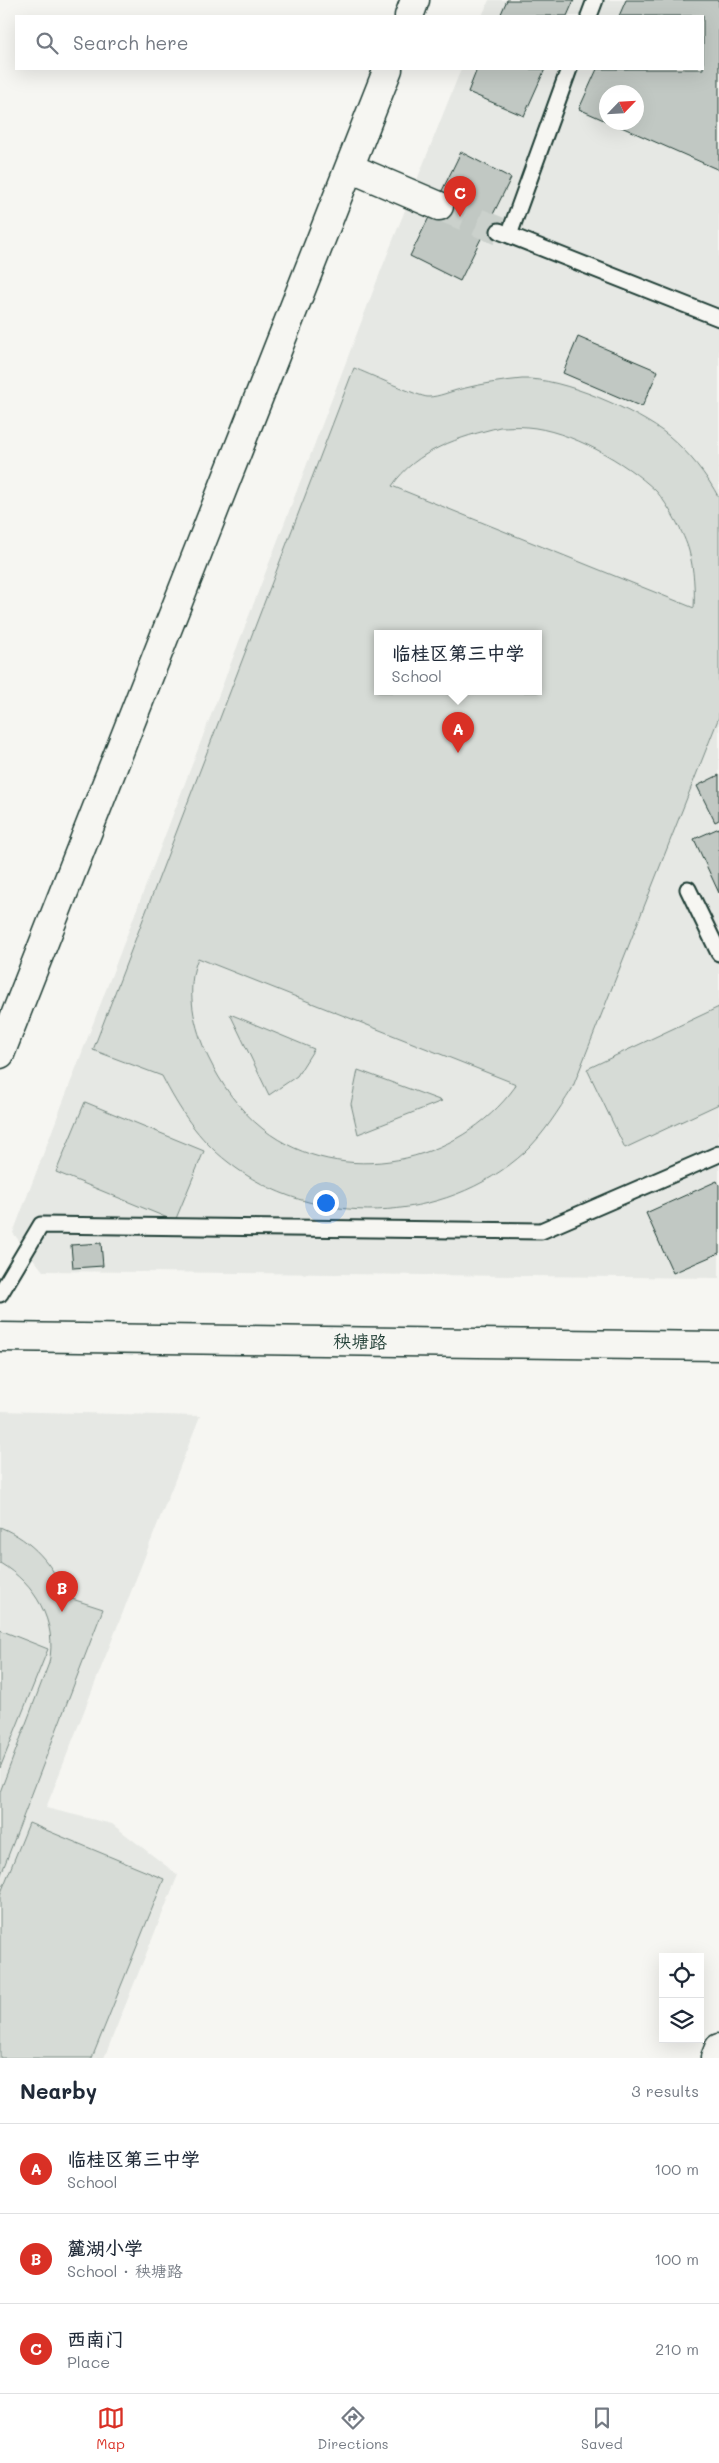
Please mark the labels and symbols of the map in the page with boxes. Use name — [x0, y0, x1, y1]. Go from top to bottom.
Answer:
north arrow — [599, 85, 644, 130]
pin: C — [444, 176, 476, 217]
pin: A — [442, 712, 474, 753]
your location — [313, 1190, 339, 1216]
street label: 秧塘路 — [333, 1329, 387, 1353]
pin: B — [46, 1571, 78, 1612]

